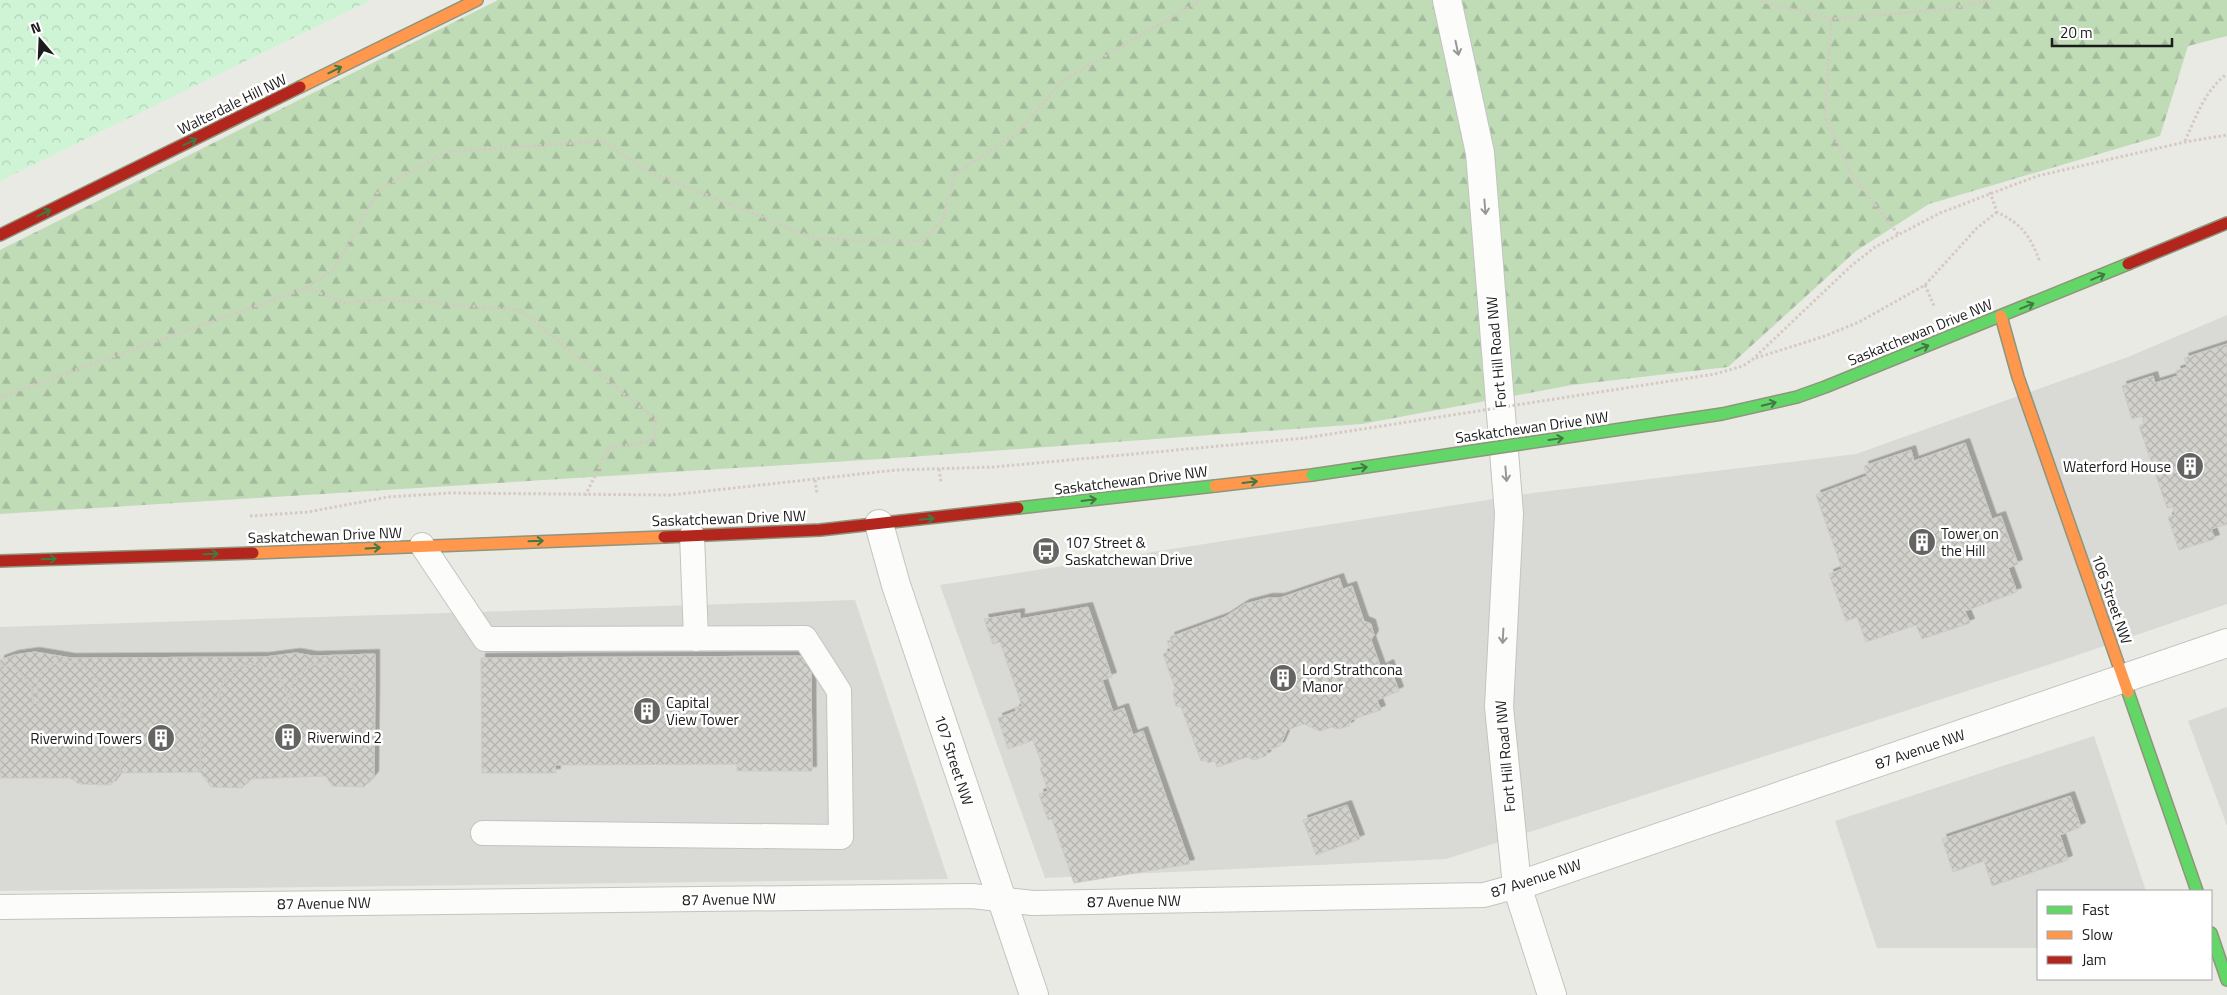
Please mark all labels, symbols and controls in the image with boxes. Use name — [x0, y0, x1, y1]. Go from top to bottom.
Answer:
north arrow — [15, 15, 65, 65]
scale bar — [2052, 15, 2172, 47]
text: N — [28, 16, 44, 39]
text: 20 m — [2060, 21, 2093, 44]
one-way arrow — [1453, 39, 1462, 55]
one-way arrow — [327, 65, 342, 74]
street label: Walterdale Hill NW — [174, 68, 290, 140]
one-way arrow — [182, 136, 197, 146]
one-way arrow — [1480, 199, 1489, 215]
one-way arrow — [36, 208, 51, 217]
one-way arrow — [2090, 271, 2105, 281]
street label: Saskatchewan Drive NW — [1844, 292, 1996, 372]
street label: Fort Hill Road NW — [1480, 295, 1512, 409]
one-way arrow — [2019, 300, 2034, 310]
one-way arrow — [1914, 343, 1929, 353]
one-way arrow — [1761, 399, 1777, 408]
street label: Saskatchewan Drive NW — [1454, 405, 1610, 449]
one-way arrow — [1547, 434, 1563, 444]
building icon: Waterford House — [2175, 451, 2205, 481]
place label: Waterford House — [2063, 455, 2171, 478]
street label: Saskatchewan Drive NW — [1053, 459, 1209, 501]
one-way arrow — [1352, 462, 1368, 472]
one-way arrow — [1502, 466, 1511, 482]
one-way arrow — [1242, 477, 1258, 487]
one-way arrow — [1080, 495, 1096, 505]
street label: Saskatchewan Drive NW — [651, 504, 807, 532]
one-way arrow — [919, 514, 935, 524]
street label: Saskatchewan Drive NW — [247, 521, 403, 549]
place label: Tower on the Hill — [1941, 522, 1999, 562]
building icon: Tower on the Hill — [1907, 527, 1937, 557]
place label: 107 Street & Saskatchewan Drive — [1065, 531, 1193, 571]
bus stop icon: 107 Street & Saskatchewan Drive — [1031, 536, 1061, 566]
one-way arrow — [528, 537, 544, 546]
one-way arrow — [365, 544, 381, 553]
one-way arrow — [203, 550, 219, 559]
street label: 106 Street NW — [2086, 551, 2138, 647]
one-way arrow — [40, 555, 56, 564]
one-way arrow — [1498, 628, 1507, 644]
place label: Lord Strathcona Manor — [1302, 658, 1403, 698]
building icon: Lord Strathcona Manor — [1268, 663, 1298, 693]
place label: Capital View Tower — [666, 691, 739, 731]
building icon: Capital View Tower — [632, 696, 662, 726]
street label: Fort Hill Road NW — [1489, 699, 1521, 813]
street label: 107 Street NW — [929, 712, 979, 808]
building icon: Riverwind 2 — [273, 722, 303, 752]
building icon: Riverwind Towers — [146, 723, 176, 753]
street label: 87 Avenue NW — [1872, 723, 1968, 775]
place label: Riverwind 2 — [307, 726, 382, 749]
place label: Riverwind Towers — [30, 727, 142, 750]
street label: 87 Avenue NW — [1488, 853, 1584, 903]
street label: 87 Avenue NW — [682, 887, 776, 911]
street label: 87 Avenue NW — [1087, 889, 1181, 913]
legend — [2037, 890, 2212, 980]
street label: 87 Avenue NW — [277, 891, 371, 915]
text: Fast — [2082, 898, 2110, 921]
text: Slow — [2082, 923, 2113, 946]
text: Jam — [2082, 948, 2106, 971]

